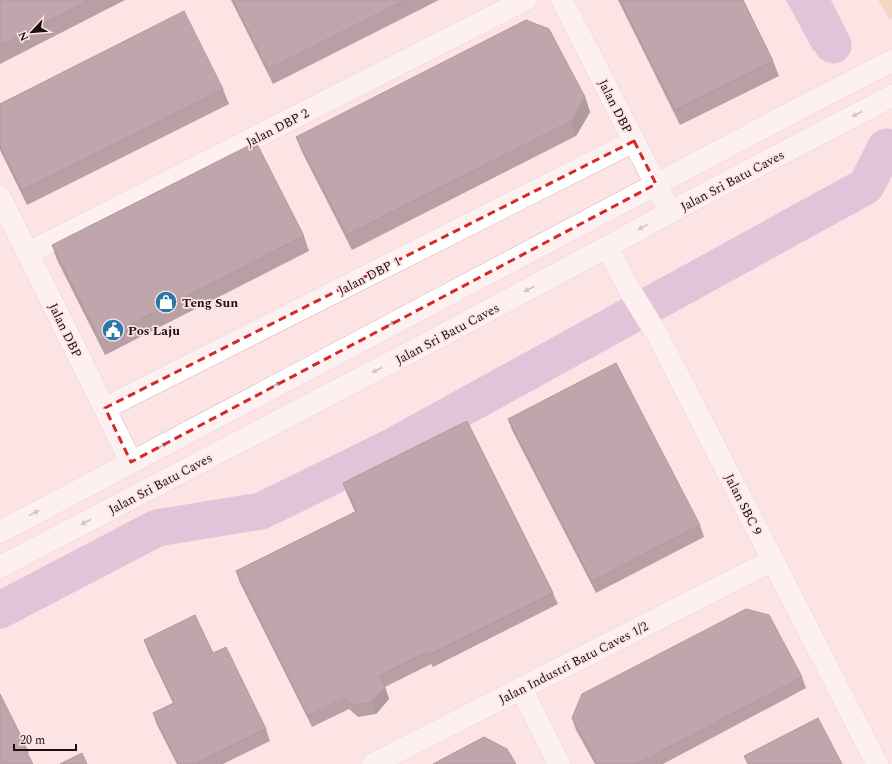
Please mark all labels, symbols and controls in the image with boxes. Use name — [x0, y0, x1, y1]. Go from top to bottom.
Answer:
north arrow — [12, 12, 52, 52]
text: N — [14, 28, 33, 44]
street label: Jalan DBP — [593, 76, 637, 137]
street label: Jalan DBP 2 — [242, 103, 313, 152]
one-way arrow — [852, 111, 863, 118]
street label: Jalan Sri Batu Caves — [677, 145, 788, 217]
one-way arrow — [637, 224, 649, 231]
street label: Jalan DBP 1 — [334, 251, 405, 300]
one-way arrow — [523, 286, 535, 292]
shop icon: Teng Sun — [153, 289, 179, 315]
place label: Teng Sun — [182, 293, 238, 313]
street label: Jalan Sri Batu Caves — [392, 298, 503, 370]
street label: Jalan DBP — [43, 300, 87, 361]
public building icon: Pos Laju — [100, 317, 126, 343]
place label: Pos Laju — [128, 321, 180, 341]
one-way arrow — [386, 321, 397, 327]
one-way arrow — [371, 366, 383, 373]
one-way arrow — [271, 382, 282, 388]
one-way arrow — [156, 442, 167, 449]
street label: Jalan Sri Batu Caves — [105, 448, 216, 520]
street label: Jalan SBC 9 — [719, 470, 767, 539]
one-way arrow — [29, 510, 40, 516]
one-way arrow — [80, 519, 92, 525]
street label: Jalan Industri Batu Caves 1/2 — [495, 616, 652, 709]
scale bar — [14, 726, 76, 752]
text: 20 m — [20, 731, 45, 750]

